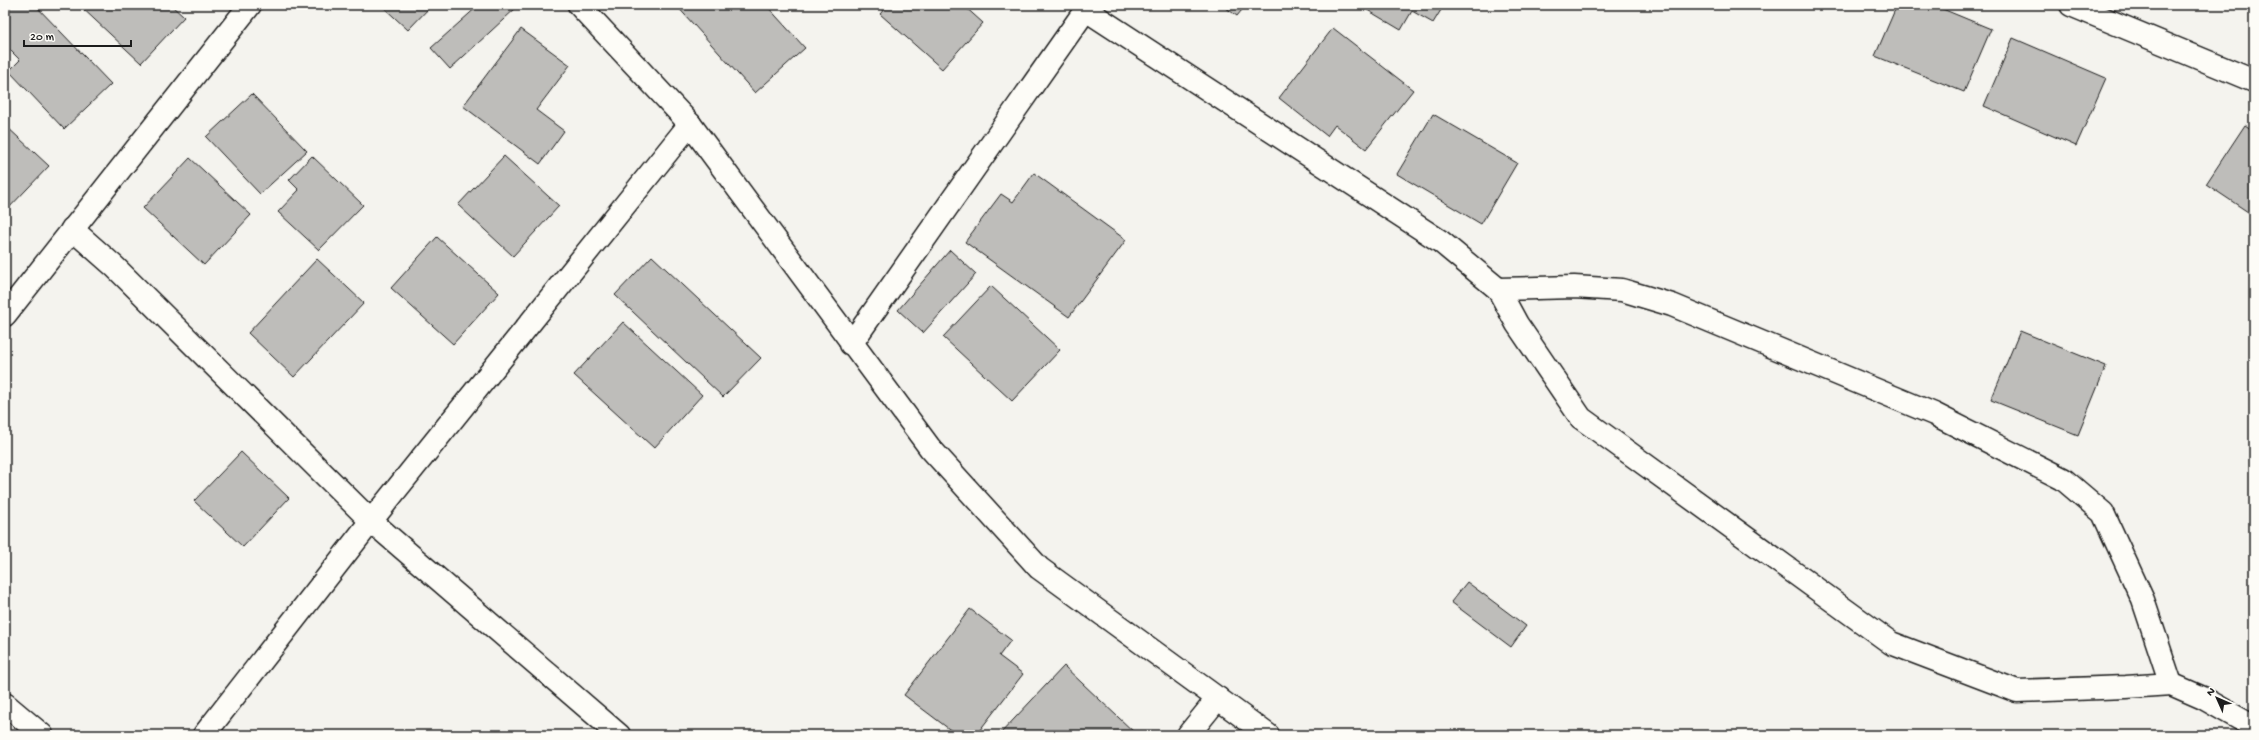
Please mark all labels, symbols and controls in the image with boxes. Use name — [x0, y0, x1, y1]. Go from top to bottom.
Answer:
scale bar — [24, 22, 131, 48]
text: 20 m — [30, 31, 55, 45]
north arrow — [2197, 678, 2237, 718]
text: N — [2205, 686, 2218, 699]

